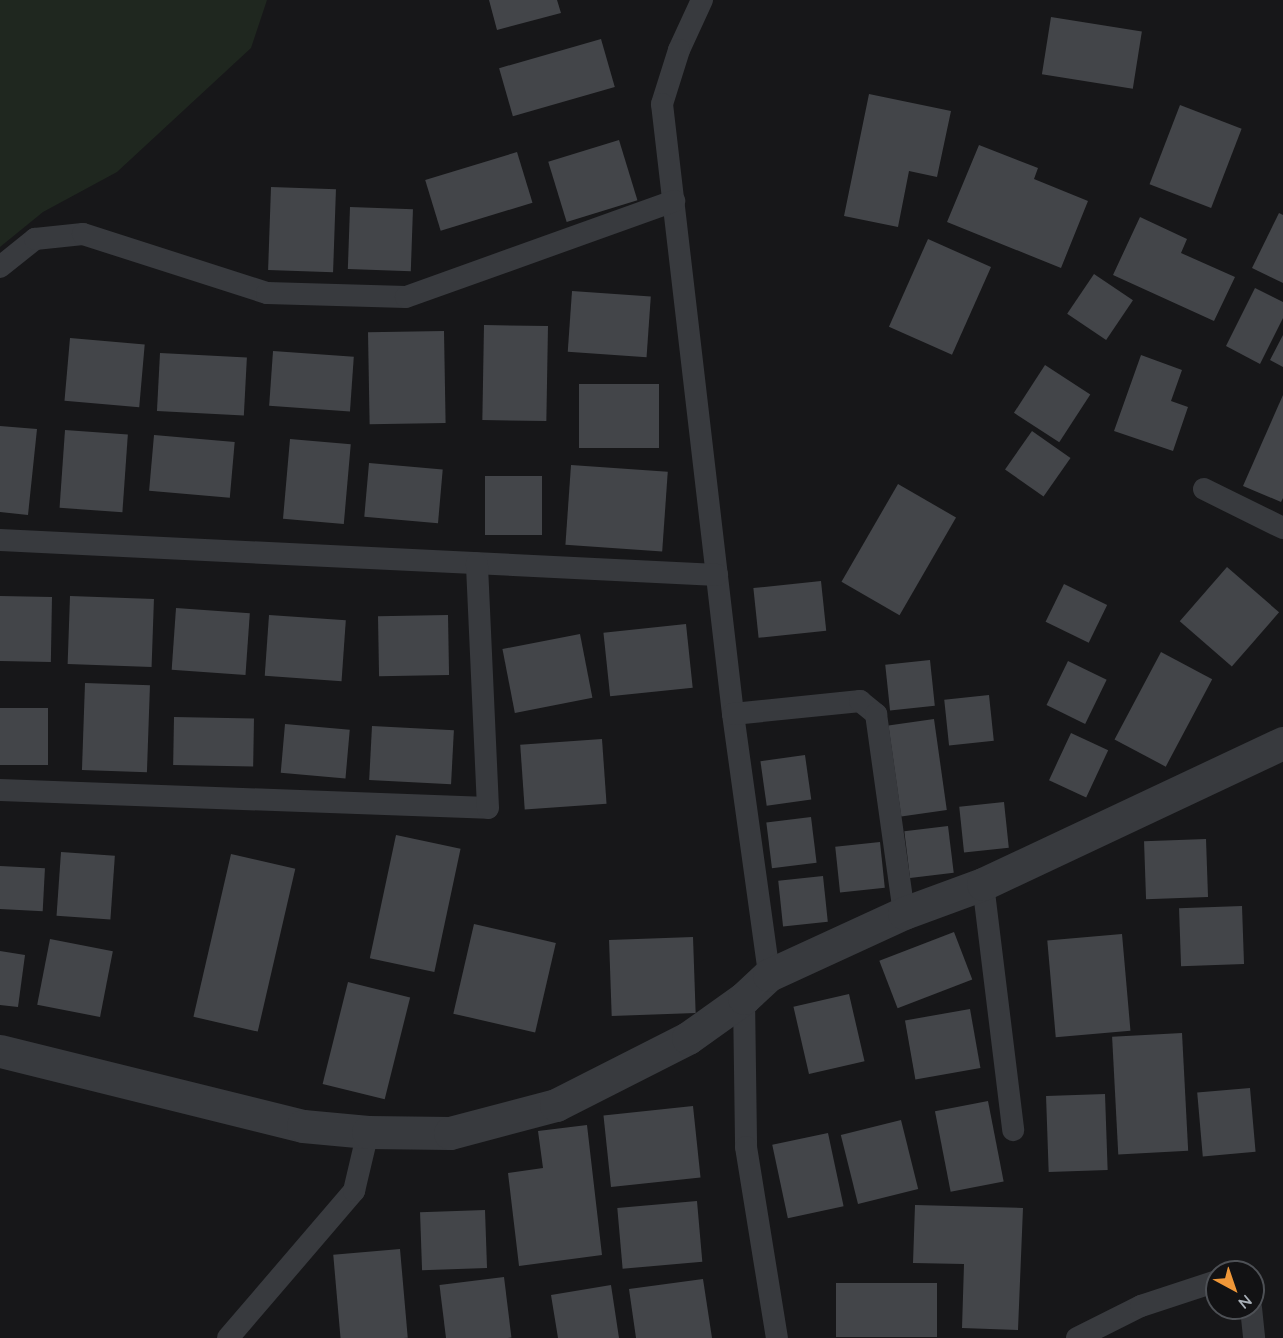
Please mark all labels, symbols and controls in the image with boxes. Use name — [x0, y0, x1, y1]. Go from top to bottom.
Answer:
north arrow — [1205, 1260, 1265, 1320]
text: N — [1234, 1291, 1256, 1314]

